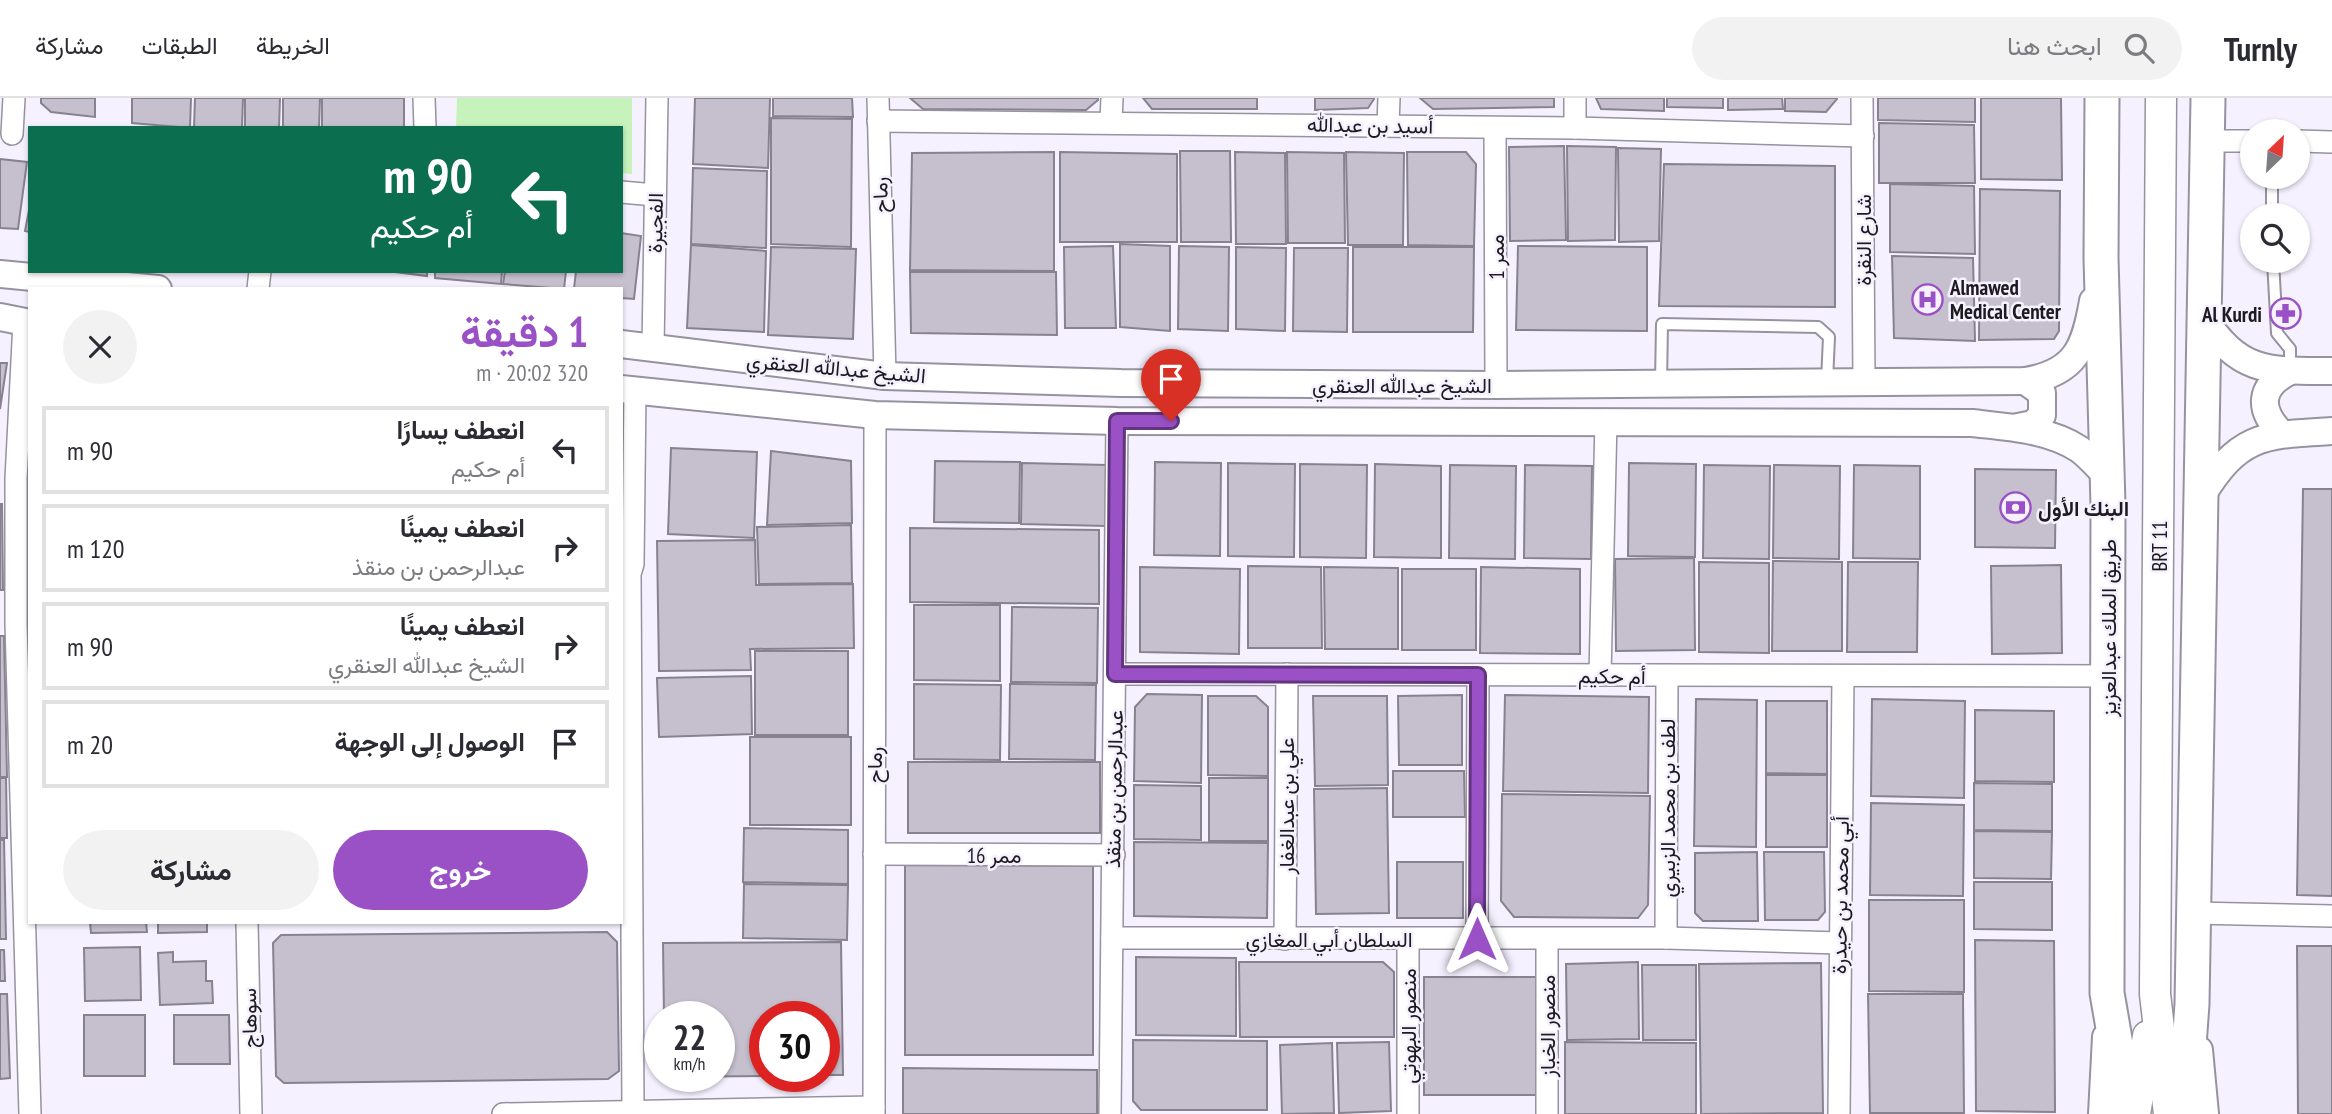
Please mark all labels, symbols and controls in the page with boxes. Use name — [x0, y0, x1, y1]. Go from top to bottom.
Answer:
search box — [1692, 17, 2182, 80]
text: Turnly — [2224, 27, 2297, 70]
text: ابحث هنا — [2007, 29, 2102, 62]
icon: search — [2120, 29, 2158, 67]
text: مشاركة — [35, 30, 103, 61]
text: الطبقات — [141, 30, 218, 61]
text: الخريطة — [256, 30, 330, 61]
street label: أسيد بن عبدالله — [1307, 110, 1433, 140]
north arrow — [2240, 119, 2310, 189]
map controls — [2240, 119, 2310, 273]
text: 90 m — [384, 143, 473, 207]
icon: left — [497, 154, 588, 245]
street label: رماح — [866, 176, 895, 214]
street label: الفجيرة — [641, 193, 669, 253]
street label: شارع النقرة — [1850, 194, 1878, 286]
button: search — [2240, 203, 2310, 273]
text: أم حكيم — [370, 205, 473, 247]
street label: ممر 1 — [1483, 234, 1510, 280]
place label: Almawed Medical Center — [1949, 274, 2062, 325]
hospital icon: Almawed Medical Center — [1910, 282, 1944, 316]
pharmacy icon: Al Kurdi — [2268, 297, 2302, 331]
place label: Al Kurdi — [2201, 301, 2262, 328]
text: 1 دقيقة — [460, 304, 588, 359]
button: close — [63, 310, 137, 384]
street label: الشيخ عبدالله العنقري — [745, 347, 927, 393]
pin — [1141, 349, 1201, 421]
text: 320 m · 20:02 — [476, 358, 588, 387]
icon: arrive — [1152, 360, 1190, 398]
street label: الشيخ عبدالله العنقري — [1312, 372, 1492, 403]
text: انعطف يسارًا — [397, 413, 525, 446]
icon: left — [546, 431, 584, 469]
text: 90 m — [67, 434, 113, 467]
text: أم حكيم — [451, 454, 525, 483]
bank icon: البنك الأول — [1998, 491, 2032, 525]
place label: البنك الأول — [2038, 495, 2129, 522]
text: انعطف يمينًا — [400, 511, 525, 544]
street label: BRT 11 — [2146, 520, 2173, 572]
icon: right — [546, 529, 584, 567]
text: 120 m — [67, 532, 125, 565]
street label: طريق الملك عبدالعزيز — [2095, 539, 2122, 718]
text: عبدالرحمن بن منقذ — [352, 552, 525, 581]
text: انعطف يمينًا — [400, 609, 525, 642]
icon: right — [546, 627, 584, 665]
text: 90 m — [67, 630, 113, 663]
text: الشيخ عبدالله العنقري — [328, 650, 525, 679]
street label: أم حكيم — [1578, 662, 1646, 691]
street label: عبدالرحمن بن منقذ — [1099, 710, 1129, 868]
street label: لطف بن محمد الزبيري — [1654, 718, 1685, 898]
text: الوصول إلى الوجهة — [335, 725, 525, 758]
icon: arrive — [546, 725, 584, 763]
text: 20 m — [67, 728, 113, 761]
street label: علي بن عبدالغفار — [1273, 738, 1304, 875]
street label: رماح — [861, 747, 889, 783]
street label: أبي محمد بن حيدرة — [1825, 816, 1859, 974]
button: مشاركة — [63, 830, 319, 910]
button: خروج — [333, 830, 588, 910]
street label: ممر 16 — [967, 842, 1021, 869]
position arrow — [1440, 902, 1514, 976]
street label: السلطان أبي المغازي — [1245, 926, 1413, 957]
street label: منصور البهوتي — [1395, 968, 1426, 1084]
street label: منصور الخباز — [1534, 975, 1561, 1078]
street label: سوهاج — [235, 988, 264, 1048]
speed limit sign: 30 — [749, 1001, 840, 1092]
text: 22 — [673, 1014, 706, 1060]
text: km/h — [674, 1052, 705, 1075]

